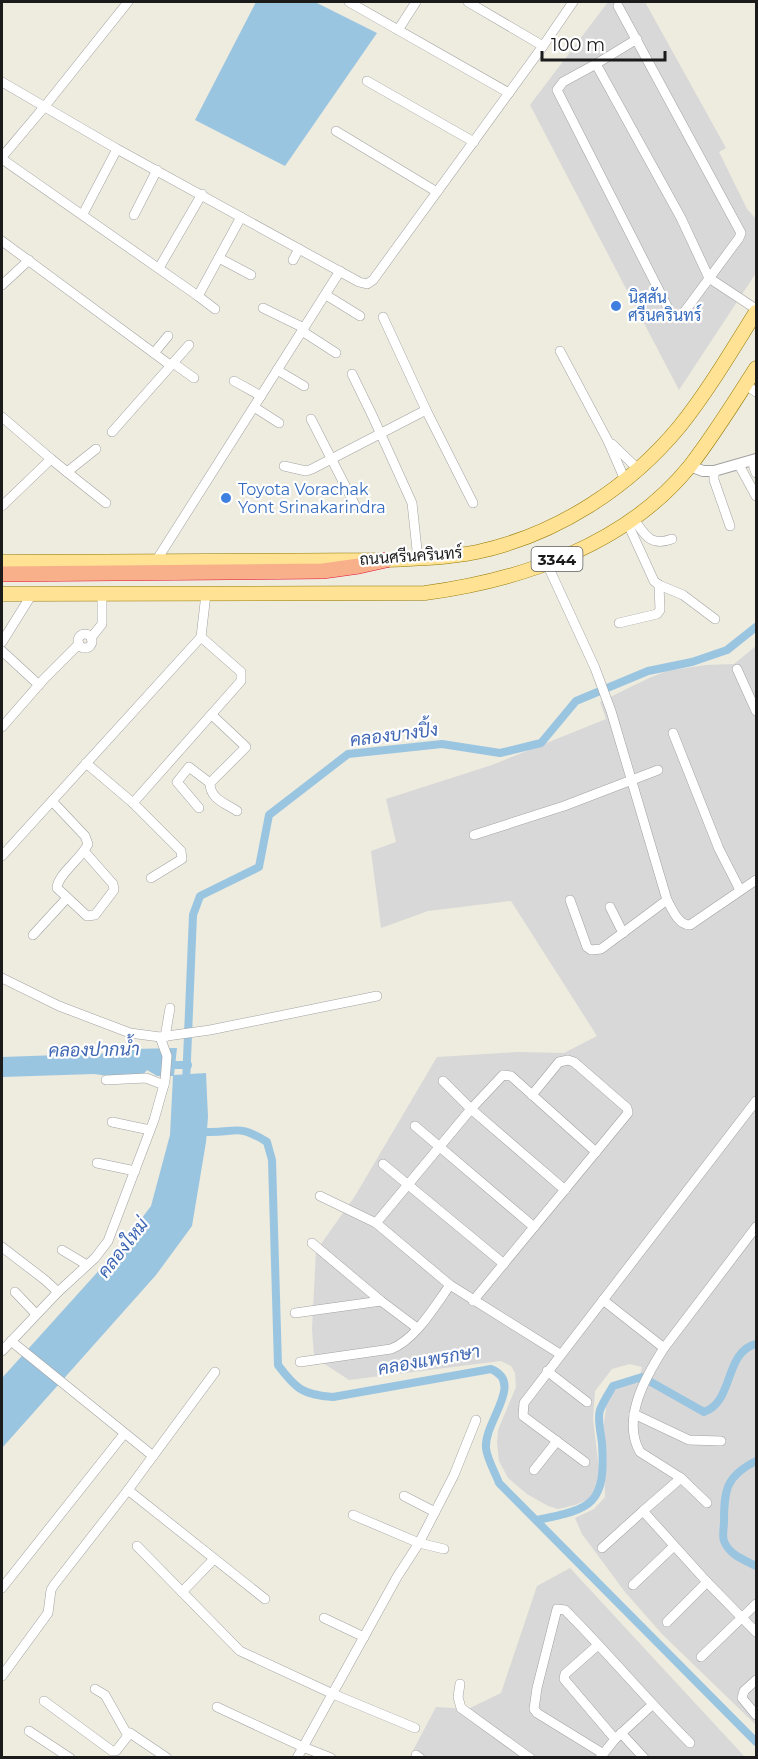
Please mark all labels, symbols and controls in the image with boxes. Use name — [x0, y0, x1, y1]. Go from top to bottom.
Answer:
scale bar — [542, 24, 665, 62]
text: 100 m — [551, 34, 605, 56]
place label: นิสสัน ศรีนครินทร์ — [628, 287, 702, 325]
marker: นิสสัน ศรีนครินทร์ — [609, 299, 623, 313]
place label: Toyota Vorachak Yont Srinakarindra — [238, 480, 386, 517]
marker: Toyota Vorachak Yont Srinakarindra — [219, 491, 233, 505]
street label: ถนนศรีนครินทร์ — [359, 540, 463, 569]
road number: 3344 — [532, 547, 582, 571]
water label: คลองบางปิ้ง — [348, 715, 439, 751]
water label: คลองปากน้ำ — [48, 1033, 140, 1062]
water label: คลองใหม่ — [91, 1212, 154, 1282]
water label: คลองแพรกษา — [376, 1340, 482, 1380]

